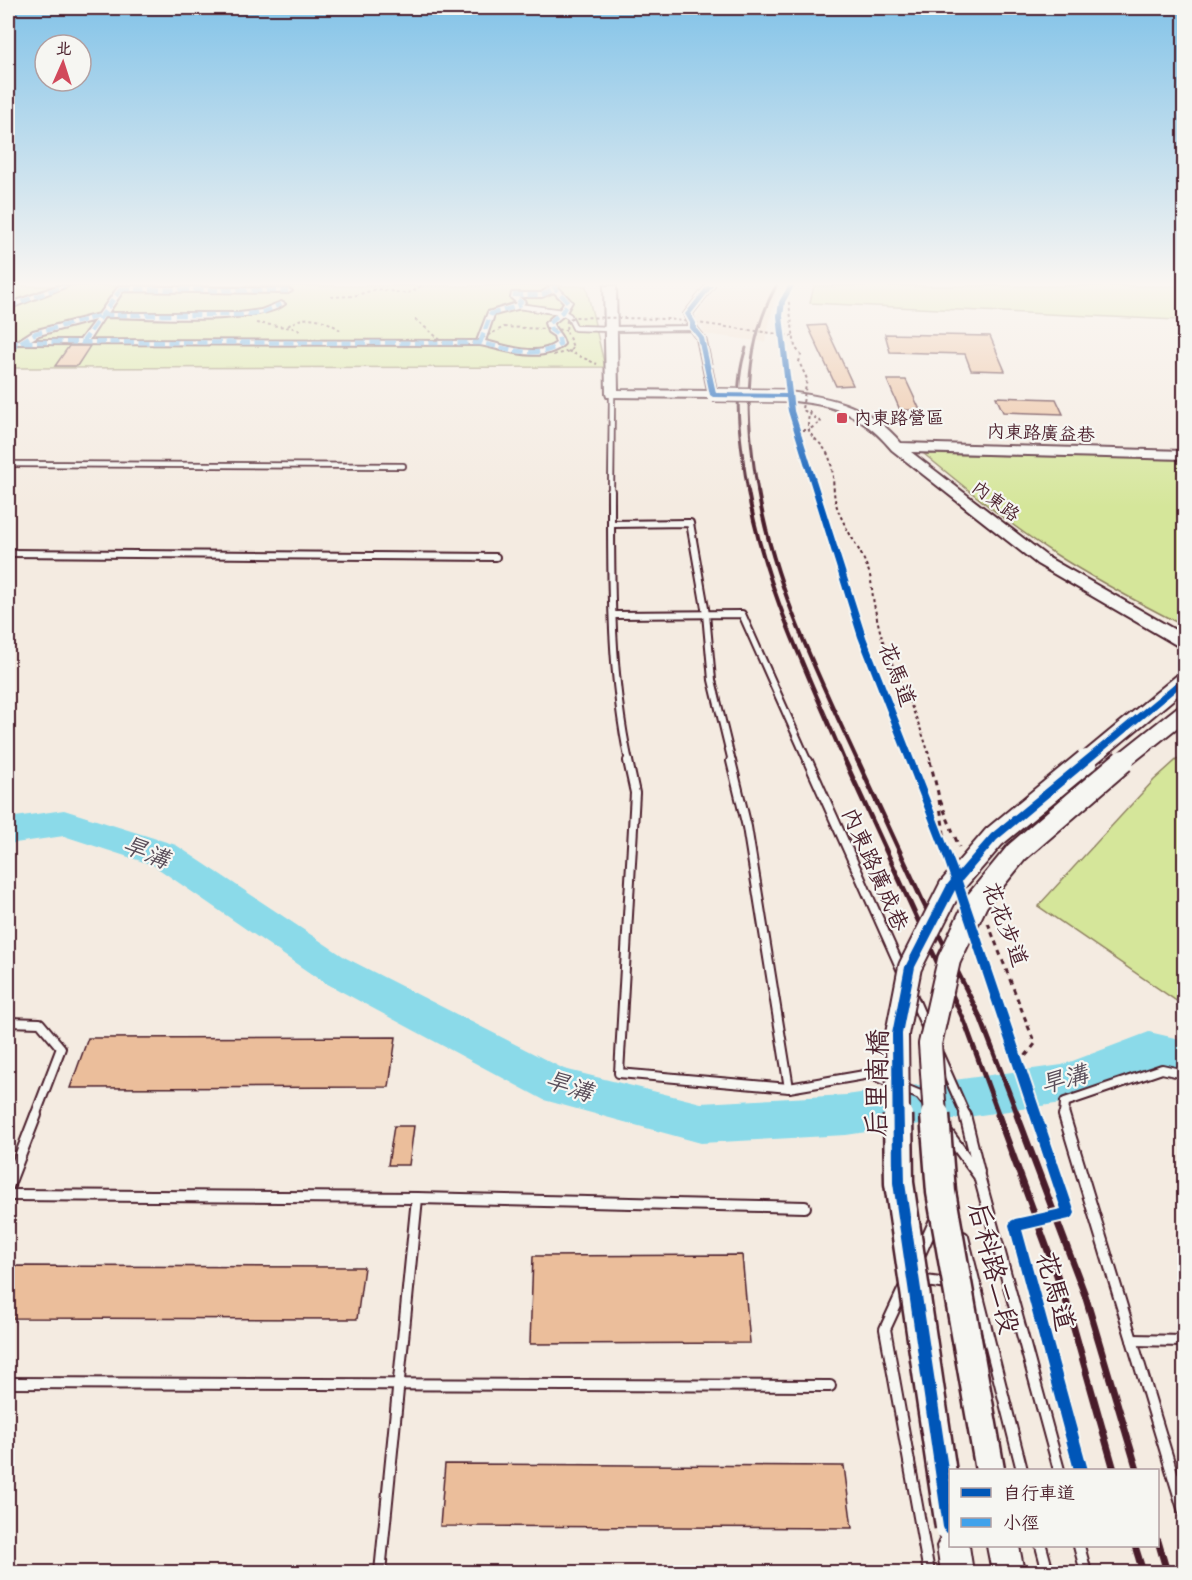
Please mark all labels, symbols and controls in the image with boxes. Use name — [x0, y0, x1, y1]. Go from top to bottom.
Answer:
north arrow — [33, 33, 93, 93]
text: 北 — [55, 34, 73, 63]
place label: 內東路營區 — [854, 402, 944, 434]
marker: 內東路營區 — [835, 411, 849, 425]
street label: 內東路廣益巷 — [986, 415, 1096, 451]
street label: 內東路 — [965, 472, 1027, 530]
street label: 花馬道 — [867, 636, 928, 712]
street label: 內東路廣成巷 — [831, 801, 920, 937]
water label: 旱溝 — [116, 824, 178, 881]
street label: 花花步道 — [972, 876, 1040, 972]
street label: 后里南橋 — [852, 1029, 902, 1137]
water label: 旱溝 — [1035, 1052, 1095, 1105]
water label: 旱溝 — [539, 1058, 600, 1114]
street label: 后科路二段 — [954, 1197, 1034, 1339]
street label: 花馬道 — [1022, 1246, 1090, 1336]
legend — [949, 1469, 1159, 1547]
text: 自行車道 — [1003, 1477, 1075, 1509]
text: 小徑 — [1003, 1507, 1039, 1539]

